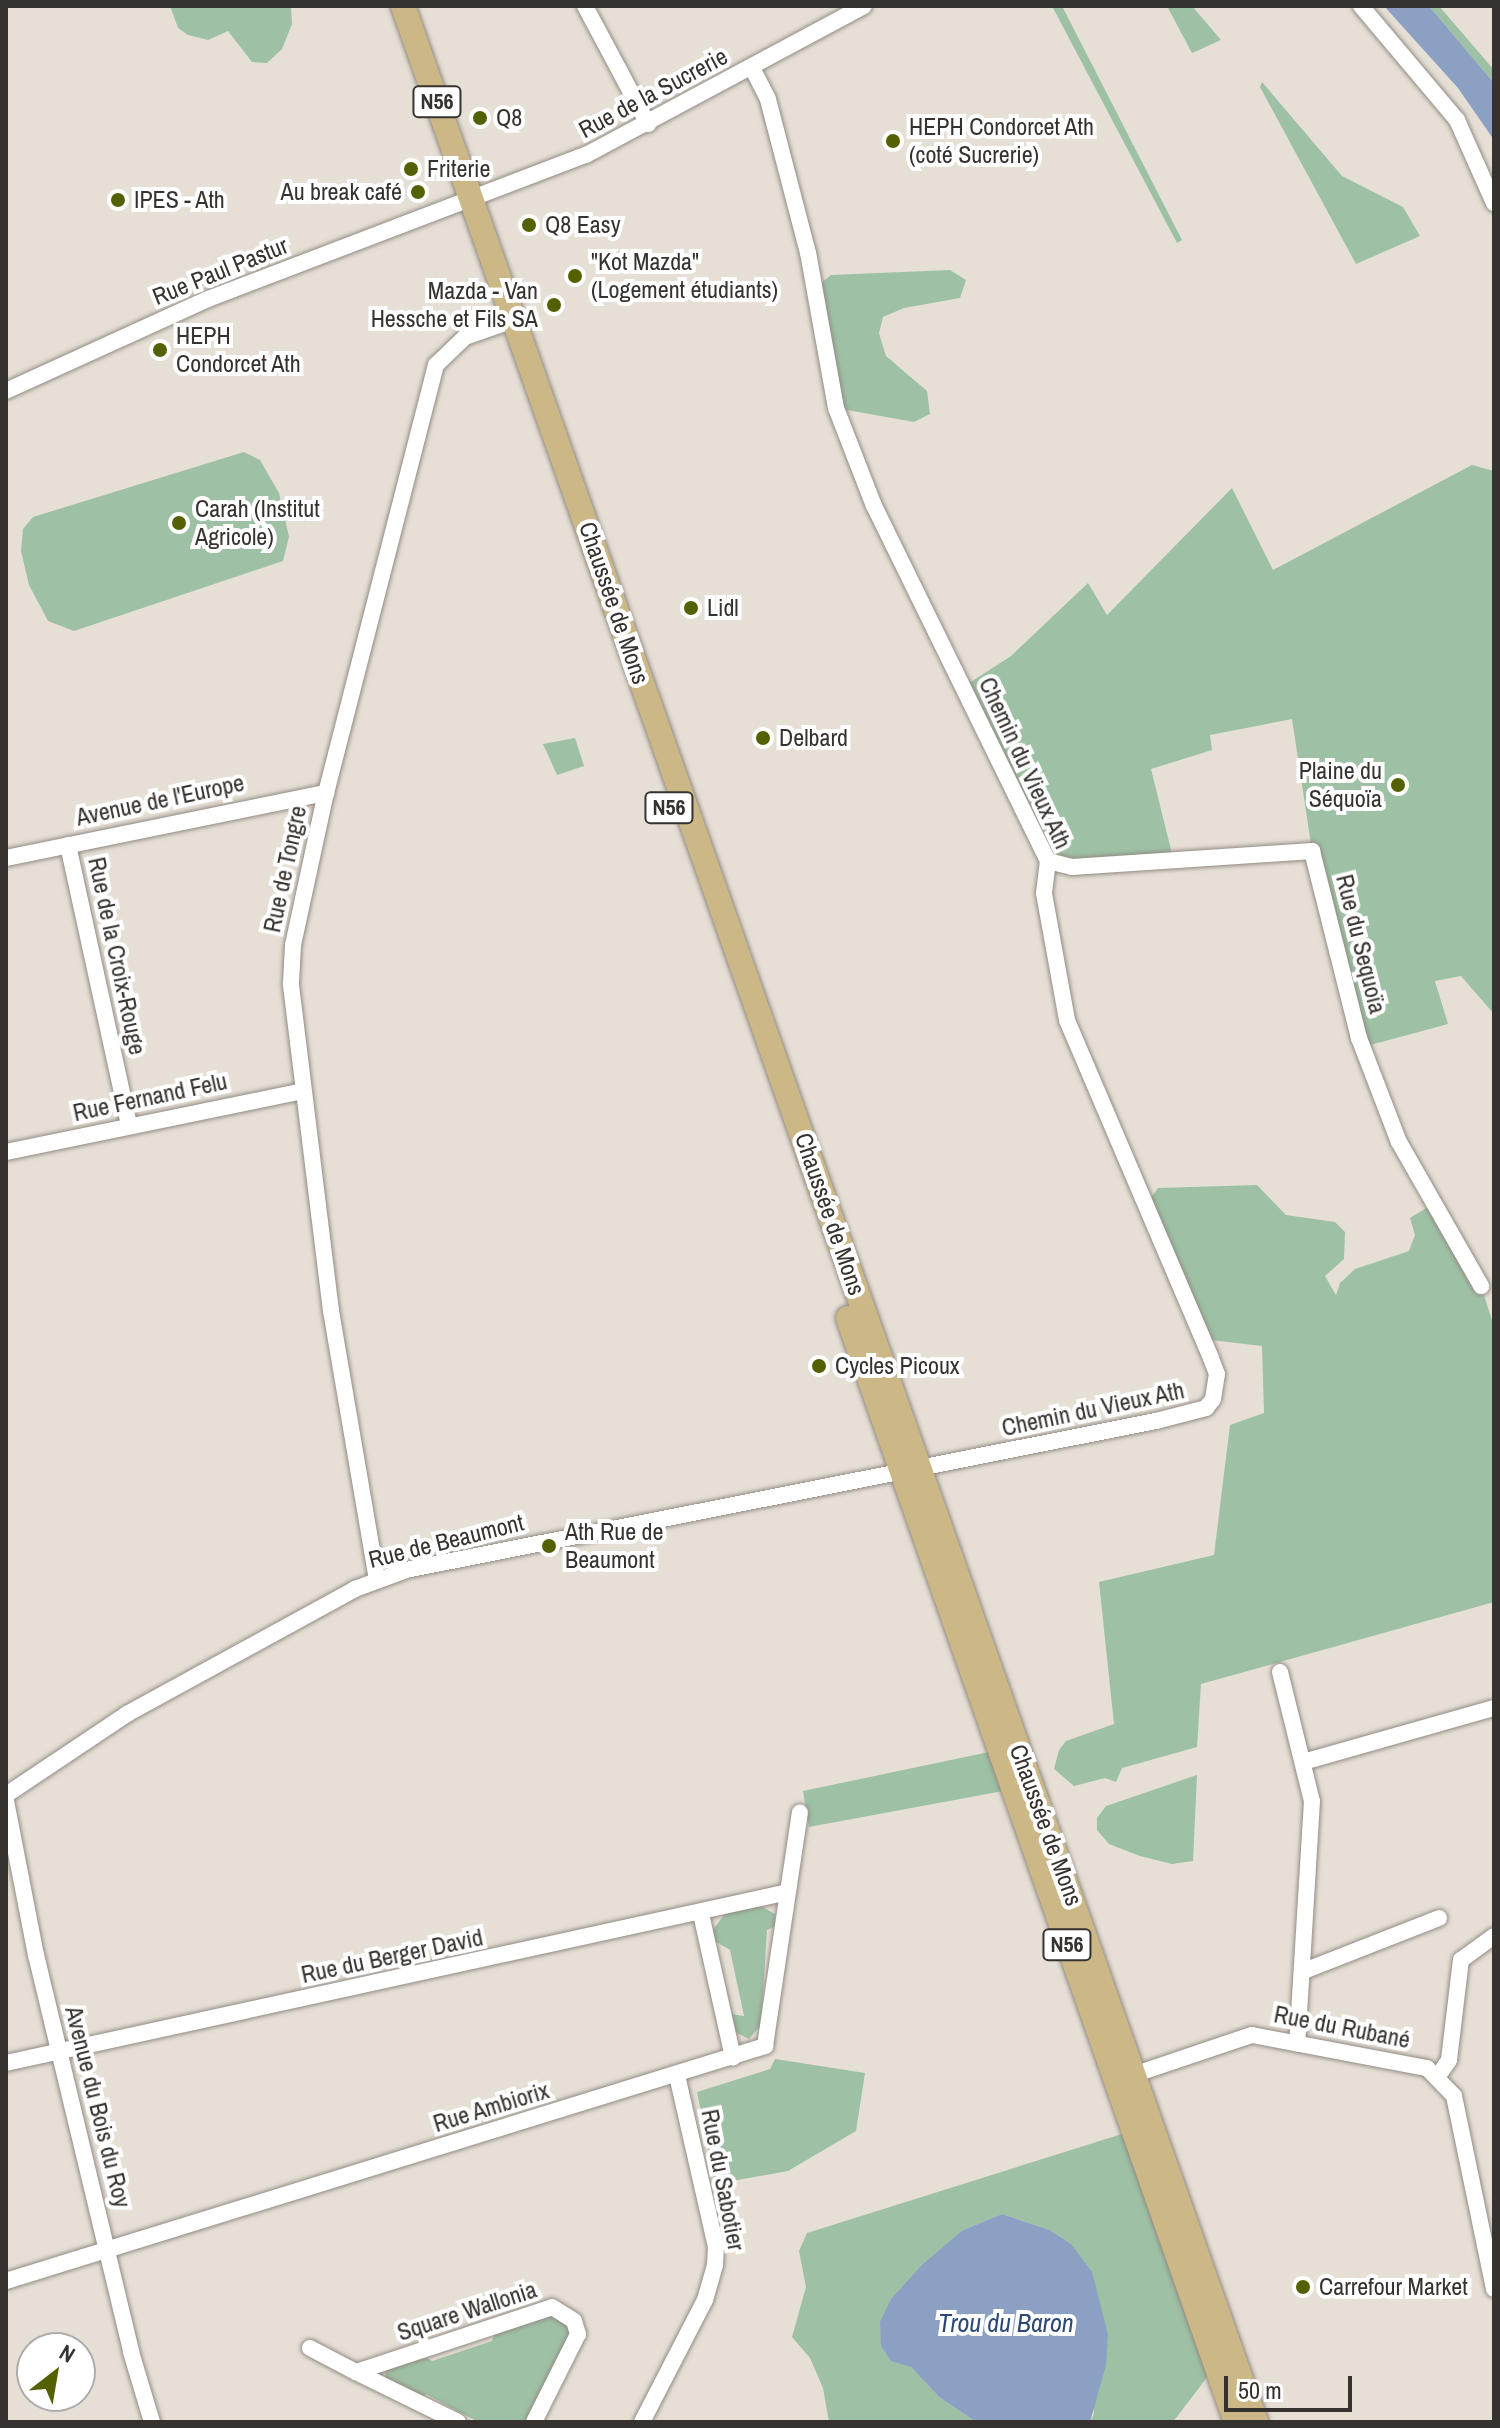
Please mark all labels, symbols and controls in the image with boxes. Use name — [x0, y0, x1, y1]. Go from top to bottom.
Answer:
street label: Rue de la Sucrerie — [574, 42, 732, 144]
road number: N56 — [411, 84, 463, 120]
place label: Q8 — [496, 104, 522, 132]
marker: Q8 — [471, 109, 489, 127]
place label: HEPH Condorcet Ath (coté Sucrerie) — [909, 113, 1095, 169]
marker: HEPH Condorcet Ath (coté Sucrerie) — [884, 132, 902, 150]
place label: Friterie — [427, 155, 490, 183]
marker: Friterie — [402, 160, 420, 178]
place label: Au break café — [281, 178, 402, 206]
marker: Au break café — [409, 183, 427, 201]
place label: IPES - Ath — [134, 186, 226, 214]
marker: IPES - Ath — [109, 191, 127, 209]
place label: Q8 Easy — [545, 211, 620, 239]
marker: Q8 Easy — [520, 216, 538, 234]
street label: Rue Paul Pastur — [148, 231, 292, 311]
place label: "Kot Mazda" (Logement étudiants) — [591, 248, 778, 304]
marker: "Kot Mazda" (Logement étudiants) — [566, 267, 584, 285]
place label: Mazda - Van Hessche et Fils SA — [371, 277, 538, 333]
marker: Mazda - Van Hessche et Fils SA — [545, 296, 563, 314]
place label: HEPH Condorcet Ath — [176, 322, 302, 378]
marker: HEPH Condorcet Ath — [151, 341, 169, 359]
place label: Carah (Institut Agricole) — [195, 495, 320, 551]
marker: Carah (Institut Agricole) — [170, 514, 188, 532]
street label: Chaussée de Mons — [573, 518, 655, 688]
place label: Lidl — [707, 594, 739, 622]
marker: Lidl — [682, 599, 700, 617]
street label: Chemin du Vieux Ath — [972, 672, 1078, 854]
place label: Delbard — [779, 724, 848, 752]
marker: Delbard — [754, 729, 772, 747]
place label: Plaine du Séquoïa — [1299, 757, 1382, 813]
street label: Avenue de l'Europe — [73, 768, 247, 832]
marker: Plaine du Séquoïa — [1389, 776, 1407, 794]
road number: N56 — [643, 790, 695, 826]
street label: Rue de Tongre — [257, 803, 313, 935]
street label: Rue de la Croix-Rouge — [82, 855, 152, 1057]
street label: Rue du Sequoïa — [1330, 872, 1392, 1016]
street label: Rue Fernand Felu — [70, 1067, 230, 1127]
street label: Chaussée de Mons — [789, 1129, 871, 1299]
place label: Cycles Picoux — [835, 1352, 960, 1380]
marker: Cycles Picoux — [810, 1357, 828, 1375]
street label: Chemin du Vieux Ath — [999, 1376, 1187, 1442]
street label: Rue de Beaumont — [366, 1508, 526, 1574]
place label: Ath Rue de Beaumont — [565, 1518, 663, 1574]
marker: Ath Rue de Beaumont — [540, 1537, 558, 1555]
street label: Chaussée de Mons — [1003, 1740, 1089, 1910]
street label: Rue du Berger David — [299, 1923, 485, 1989]
road number: N56 — [1041, 1927, 1093, 1963]
street label: Rue du Rubané — [1272, 2000, 1412, 2054]
street label: Avenue du Bois du Roy — [59, 2003, 137, 2211]
street label: Rue Ambiorix — [429, 2076, 553, 2138]
street label: Rue du Sabotier — [695, 2107, 751, 2253]
place label: Carrefour Market — [1319, 2273, 1468, 2301]
street label: Square Wallonia — [394, 2275, 540, 2347]
marker: Carrefour Market — [1294, 2278, 1312, 2296]
water label: Trou du Baron — [938, 2307, 1074, 2339]
north arrow — [16, 2332, 96, 2412]
text: N — [54, 2337, 81, 2369]
scale bar — [1228, 2360, 1356, 2410]
text: 50 m — [1238, 2374, 1282, 2406]

